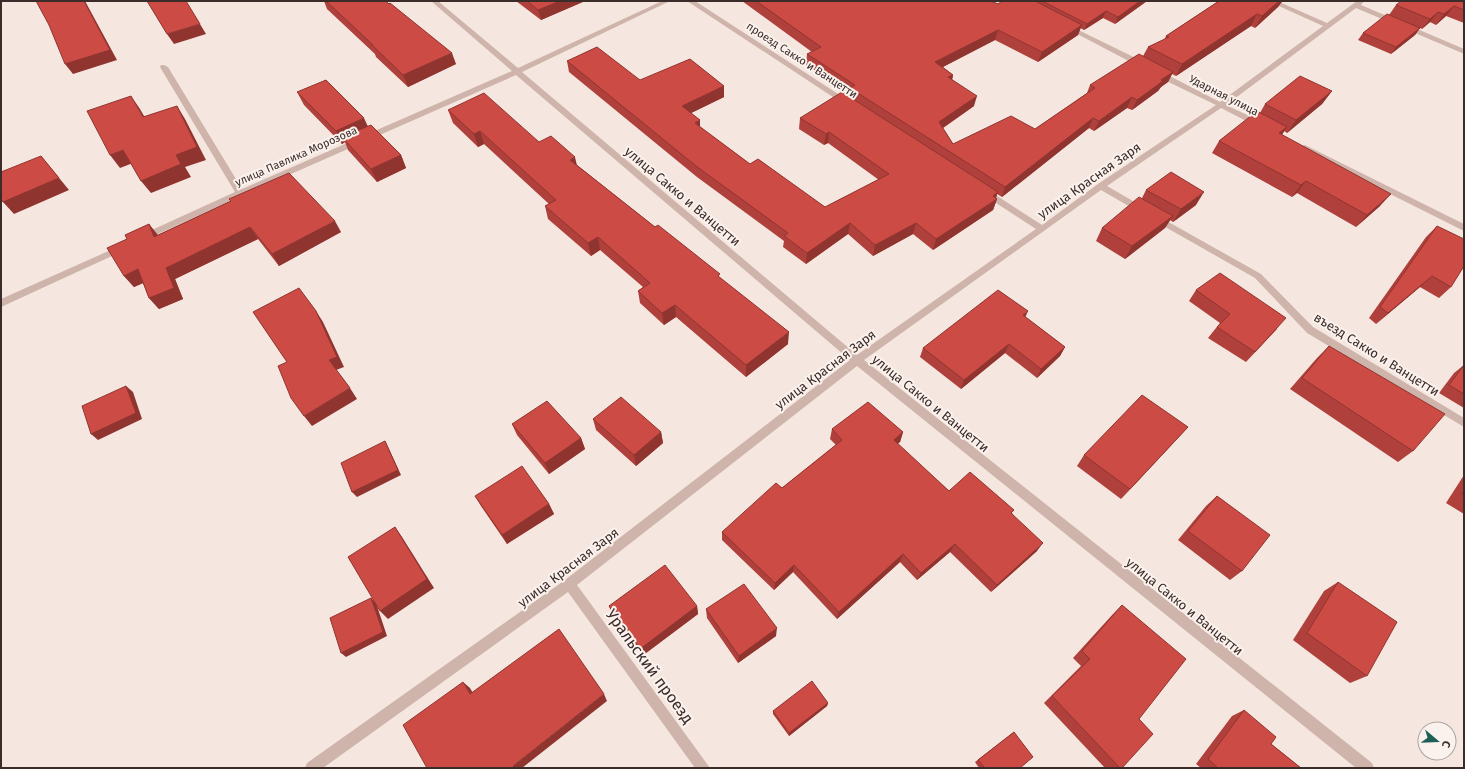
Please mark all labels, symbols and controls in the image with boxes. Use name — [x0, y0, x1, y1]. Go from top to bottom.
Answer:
street label: проезд Сакко и Ванцетти — [744, 20, 860, 101]
street label: Ударная улица — [1187, 72, 1261, 119]
street label: улица Павлика Морозова — [233, 124, 359, 189]
street label: улица Красная Заря — [1035, 139, 1144, 222]
street label: улица Сакко и Ванцетти — [622, 144, 743, 249]
street label: въезд Сакко и Ванцетти — [1311, 310, 1442, 399]
street label: улица Красная Заря — [772, 327, 879, 412]
street label: улица Сакко и Ванцетти — [869, 352, 992, 455]
street label: улица Красная Заря — [515, 525, 622, 610]
street label: улица Сакко и Ванцетти — [1123, 555, 1246, 658]
street label: Уральский проезд — [602, 605, 698, 727]
north arrow — [1417, 721, 1457, 761]
text: С — [1439, 739, 1453, 750]

